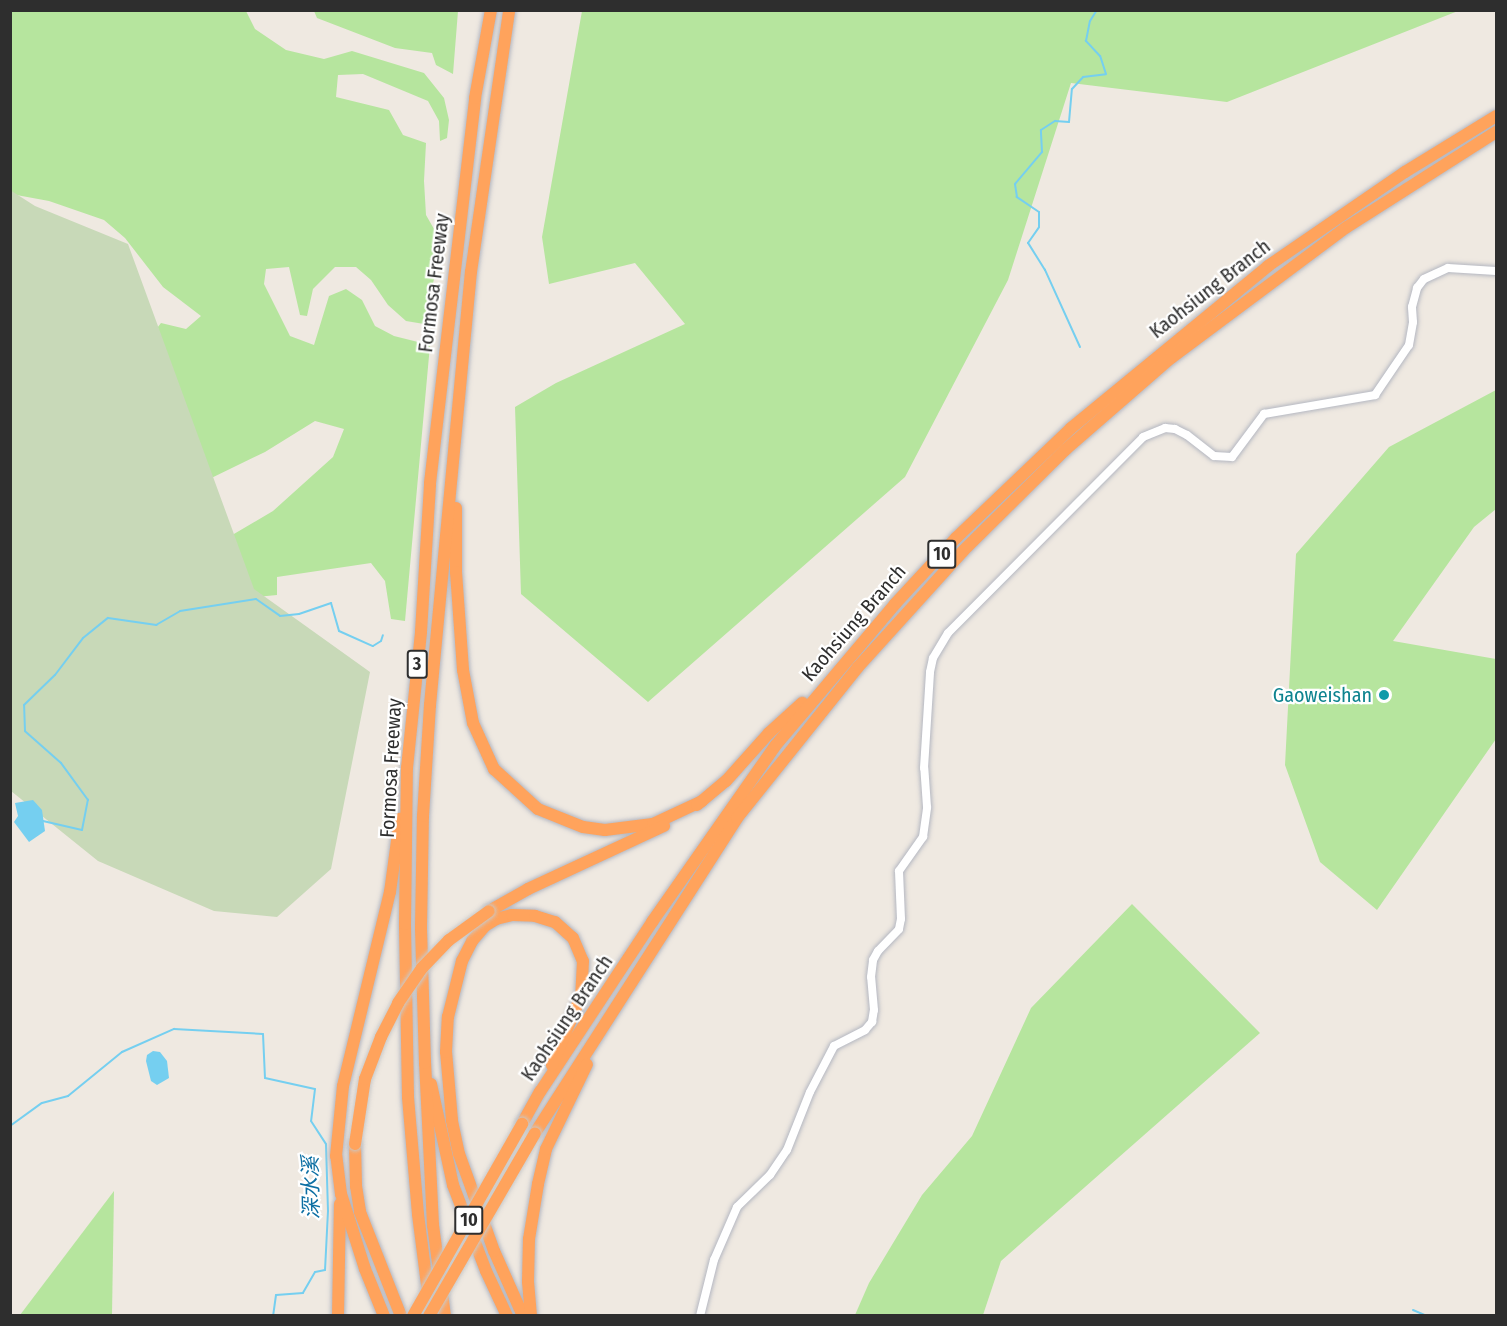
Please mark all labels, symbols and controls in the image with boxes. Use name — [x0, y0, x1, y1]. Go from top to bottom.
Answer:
street label: Formosa Freeway — [414, 212, 454, 354]
street label: Kaohsiung Branch — [1145, 234, 1275, 344]
road number: 10 — [927, 539, 957, 569]
street label: Kaohsiung Branch — [797, 560, 911, 686]
road number: 3 — [406, 649, 428, 679]
place label: Gaoweishan — [1273, 683, 1372, 707]
marker: Gaoweishan — [1377, 688, 1391, 702]
street label: Formosa Freeway — [375, 698, 407, 838]
street label: Kaohsiung Branch — [516, 950, 618, 1086]
water label: 深水溪 — [298, 1156, 324, 1220]
road number: 10 — [454, 1205, 484, 1235]

